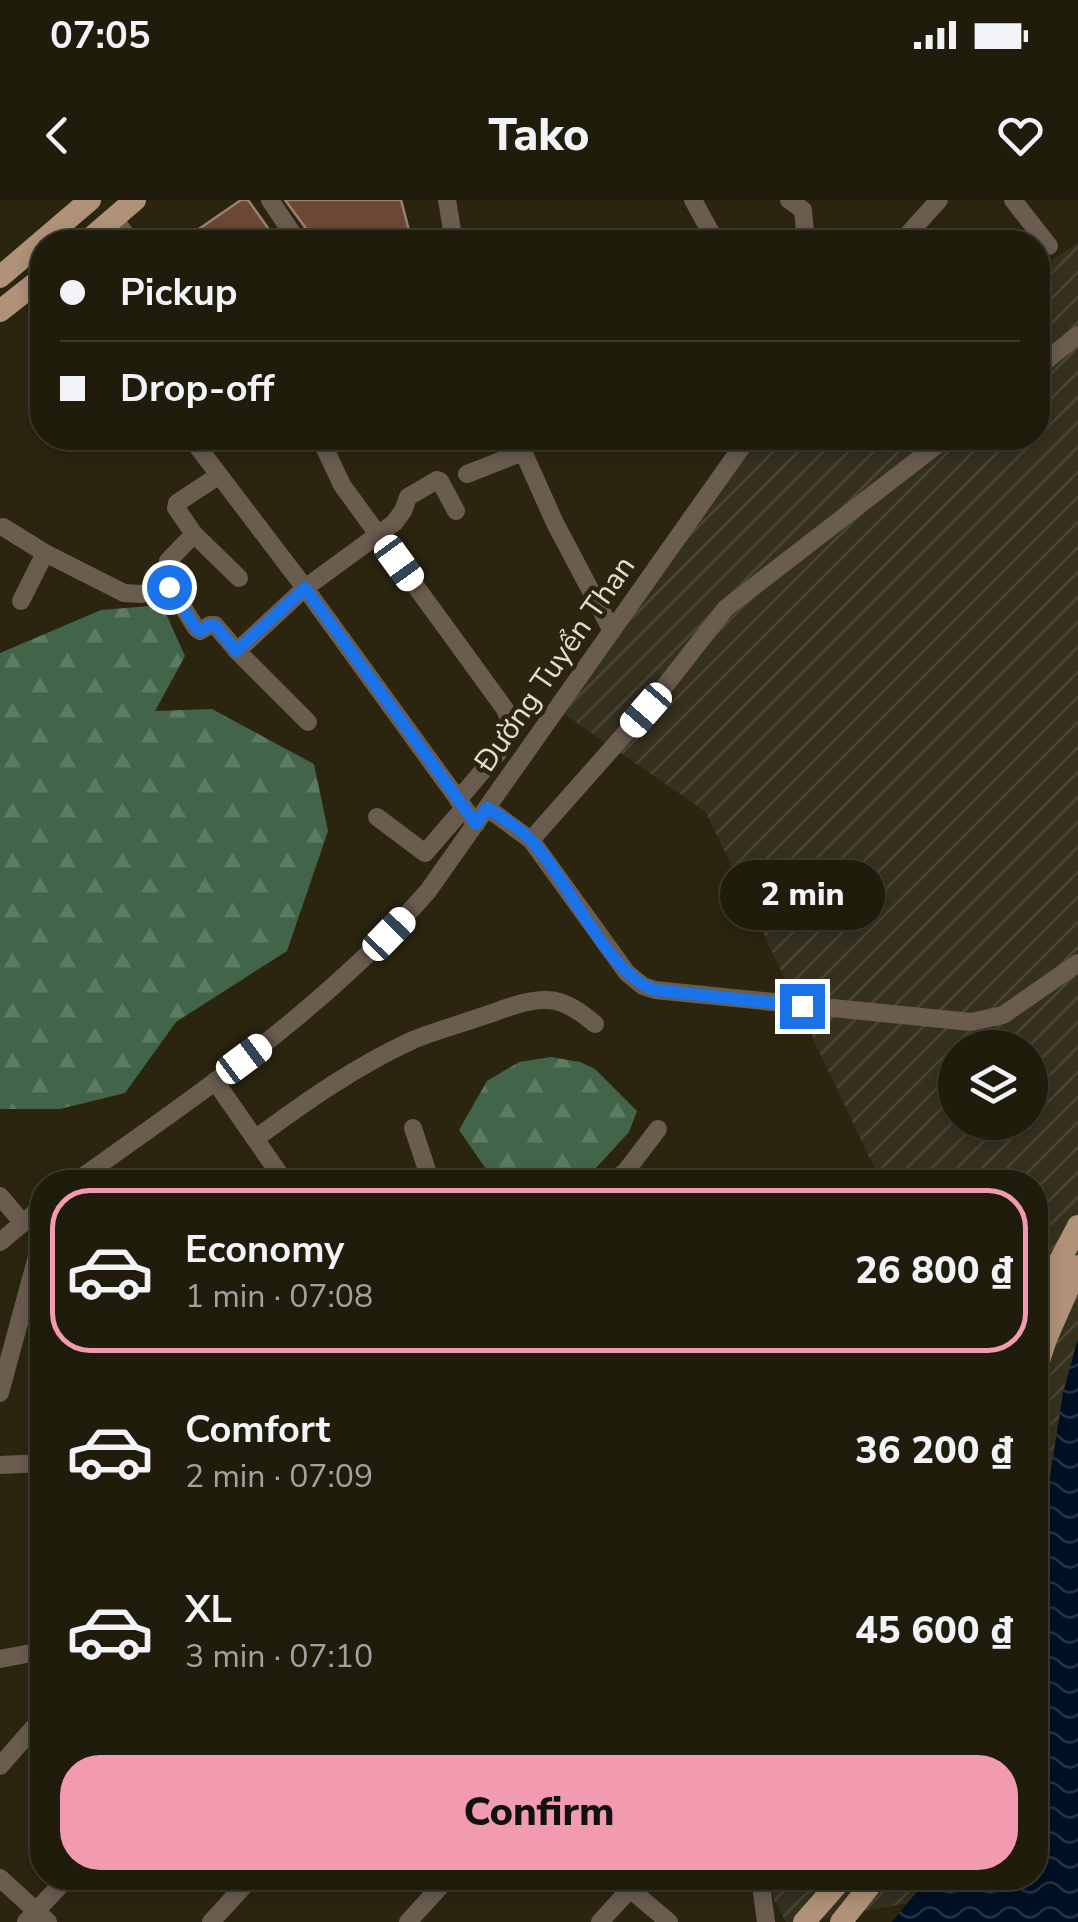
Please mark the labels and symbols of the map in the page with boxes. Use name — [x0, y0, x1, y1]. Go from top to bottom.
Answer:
car — [369, 530, 429, 596]
street label: Đường Tuyển Than — [465, 548, 645, 781]
route start — [147, 565, 192, 610]
car — [615, 678, 677, 742]
callout: 2 min — [720, 861, 884, 931]
car — [357, 902, 421, 966]
route end — [780, 984, 825, 1029]
car — [211, 1029, 277, 1089]

